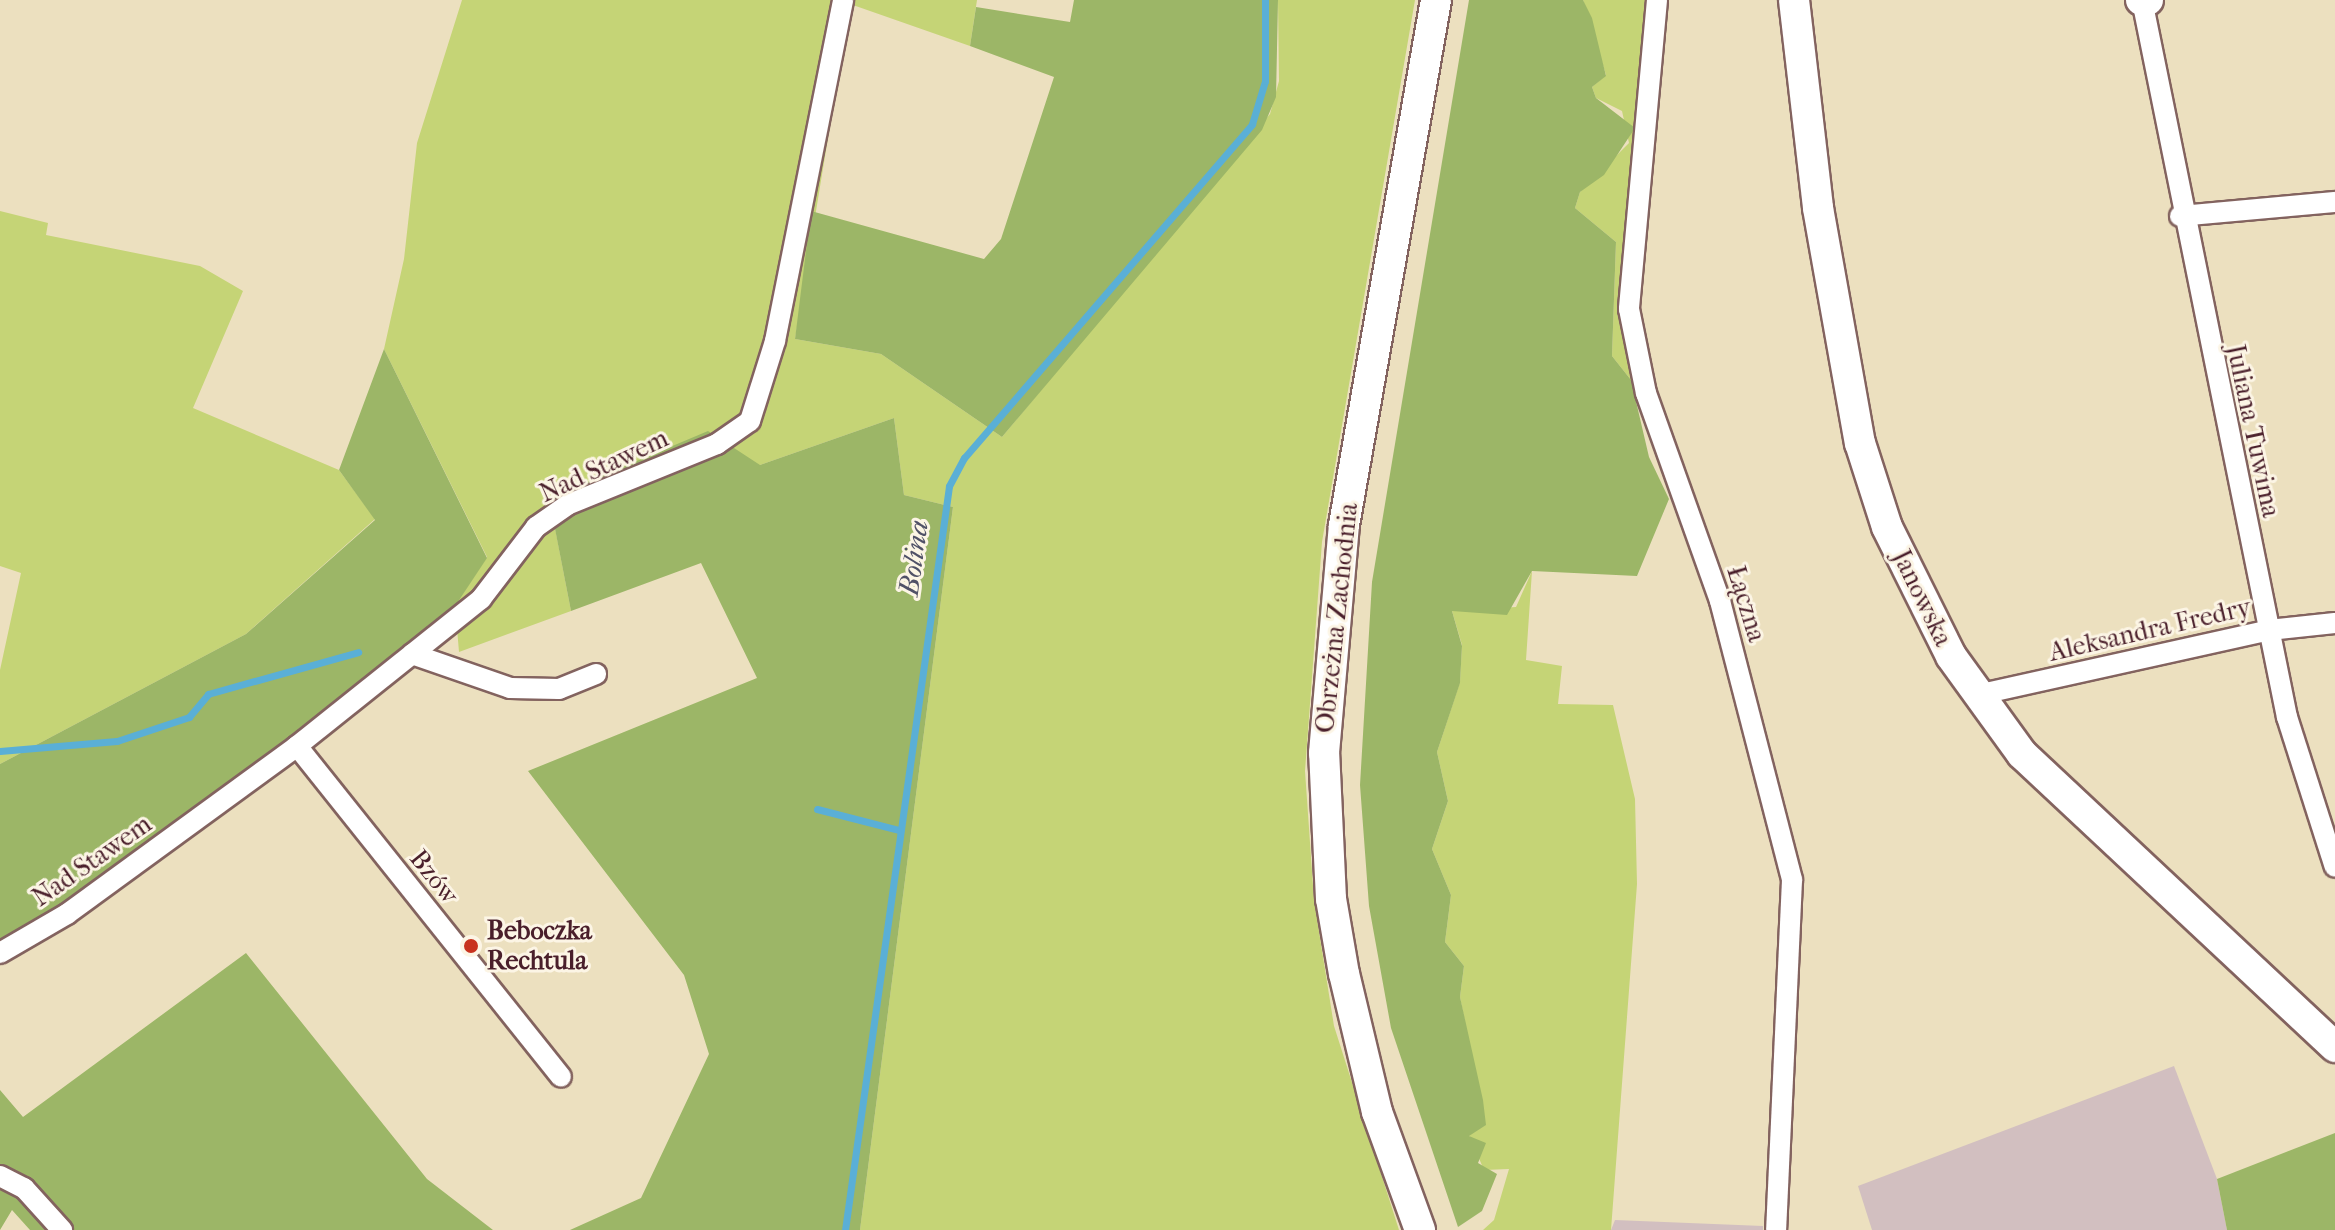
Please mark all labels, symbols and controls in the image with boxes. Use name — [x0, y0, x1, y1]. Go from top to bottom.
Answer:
street label: Juliana Tuwima — [2219, 342, 2287, 520]
street label: Nad Stawem — [535, 423, 673, 509]
street label: Obrzeżna Zachodnia — [1309, 501, 1365, 735]
water label: Bolina — [892, 518, 936, 598]
street label: Janowska — [1885, 545, 1959, 651]
street label: Łączna — [1720, 562, 1772, 646]
street label: Aleksandra Fredry — [2046, 592, 2254, 668]
street label: Nad Stawem — [26, 809, 158, 913]
street label: Bzów — [403, 844, 465, 910]
place label: Beboczka Rechtula — [487, 915, 592, 976]
marker: Beboczka Rechtula — [462, 937, 480, 955]

